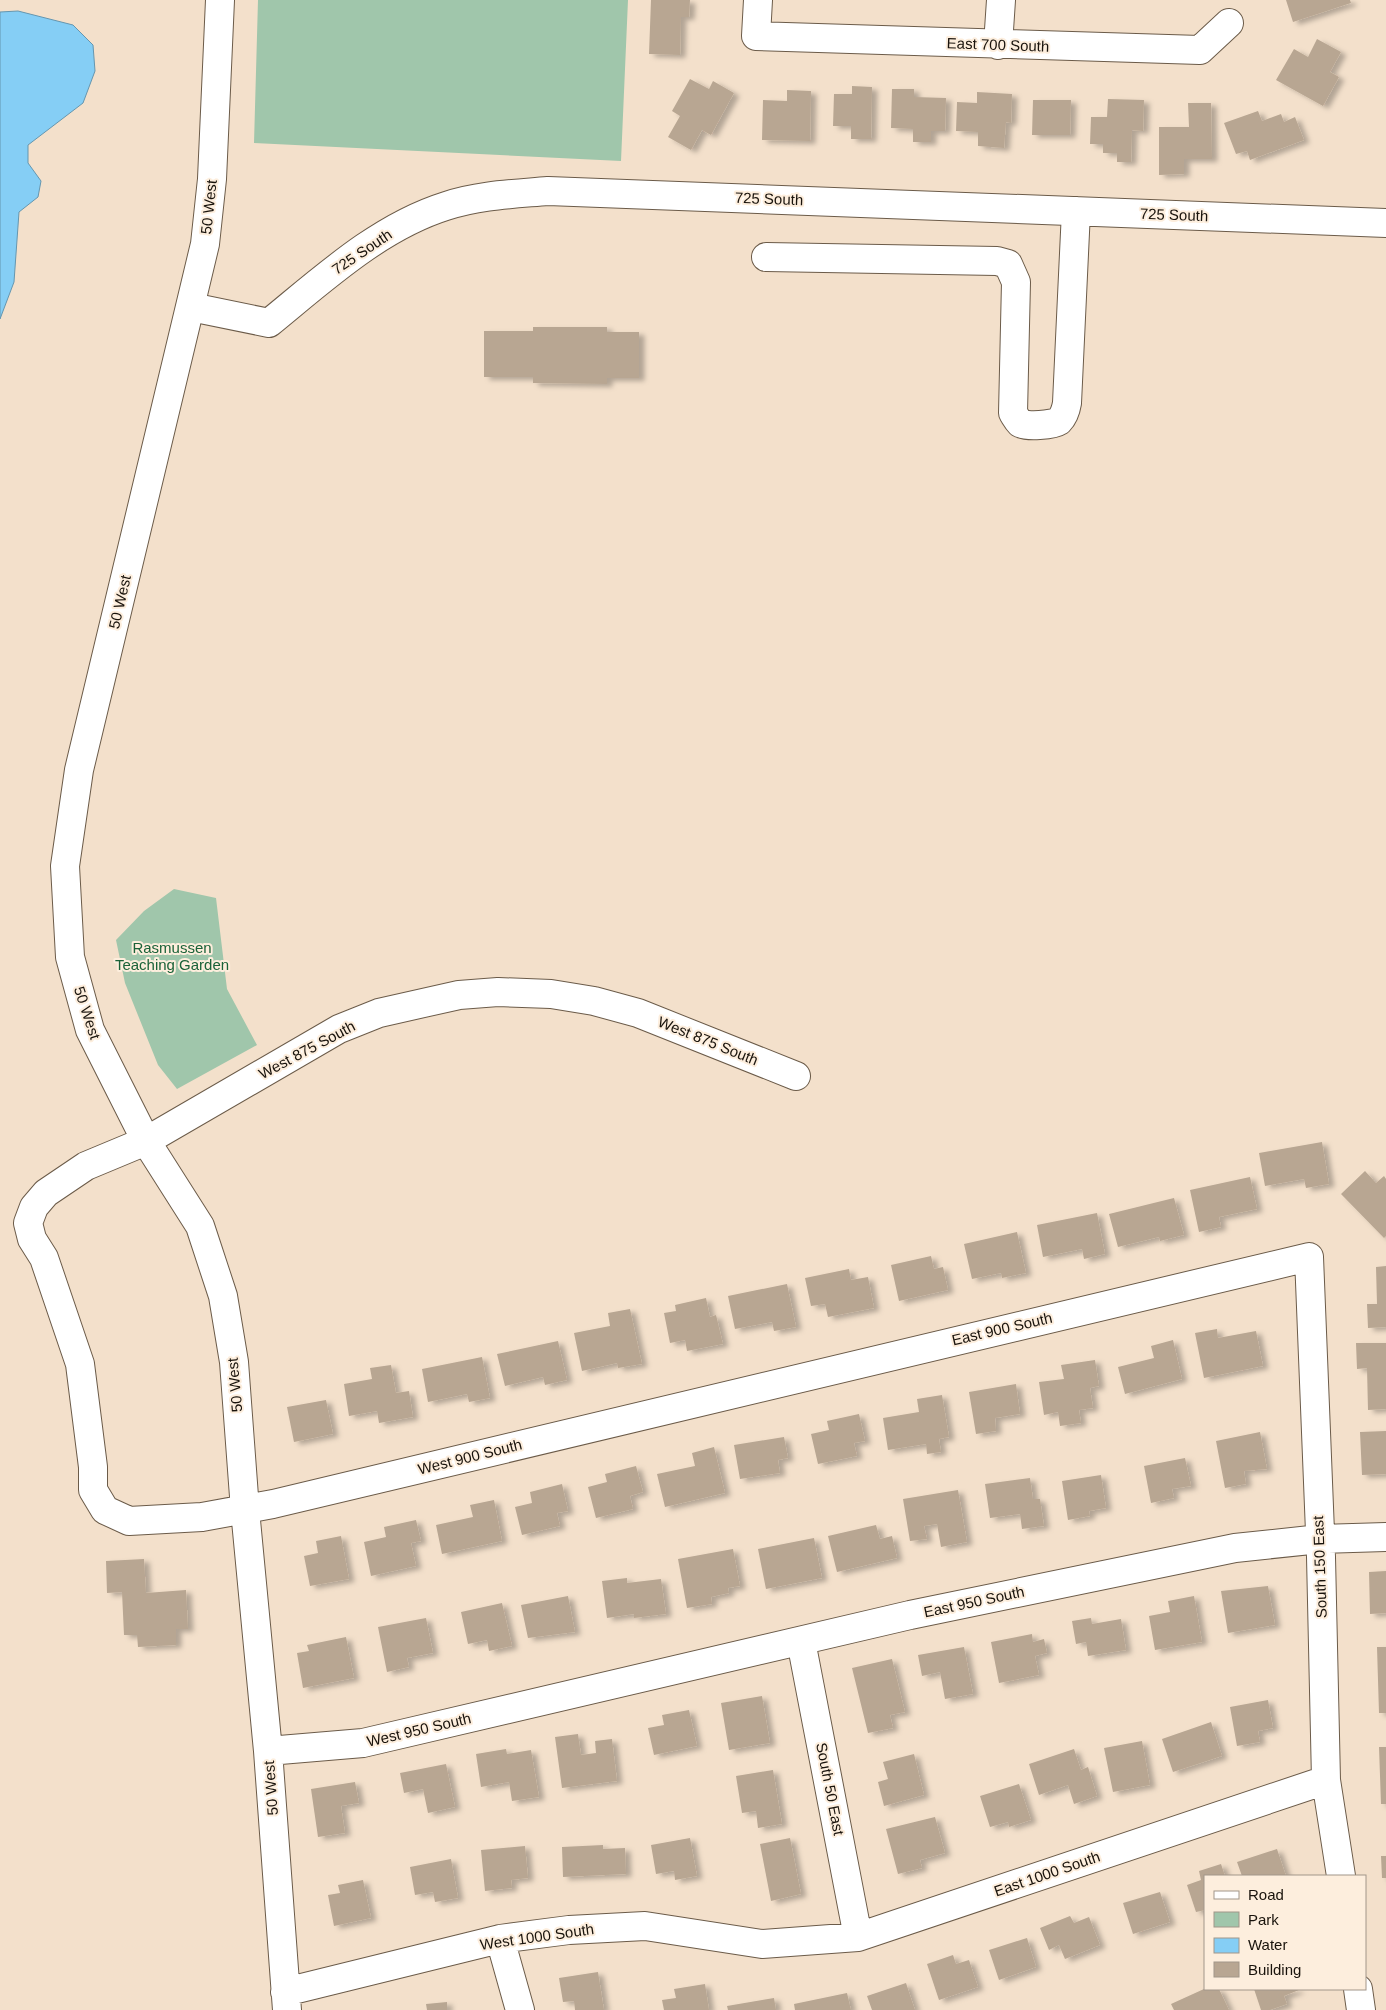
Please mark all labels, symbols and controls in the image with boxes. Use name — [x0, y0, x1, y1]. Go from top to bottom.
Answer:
street label: East 700 South — [946, 34, 1050, 55]
street label: 50 West — [197, 178, 220, 235]
street label: 725 South — [735, 189, 803, 208]
street label: 725 South — [1140, 205, 1208, 224]
street label: 725 South — [329, 225, 395, 278]
street label: 50 West — [105, 572, 134, 630]
park label: Rasmussen Teaching Garden — [115, 939, 229, 973]
street label: 50 West — [71, 984, 104, 1042]
street label: West 875 South — [656, 1013, 761, 1068]
street label: West 875 South — [256, 1017, 358, 1082]
street label: East 900 South — [950, 1309, 1054, 1348]
street label: 50 West — [224, 1356, 245, 1413]
street label: West 900 South — [416, 1435, 524, 1478]
street label: South 150 East — [1309, 1515, 1330, 1619]
street label: East 950 South — [922, 1583, 1026, 1620]
street label: West 950 South — [365, 1709, 473, 1750]
street label: South 50 East — [813, 1741, 848, 1838]
street label: 50 West — [260, 1759, 281, 1816]
street label: East 1000 South — [992, 1847, 1102, 1900]
legend — [1204, 1875, 1366, 1990]
text: Road — [1248, 1886, 1284, 1903]
text: Park — [1248, 1911, 1279, 1928]
street label: West 1000 South — [479, 1920, 595, 1953]
text: Water — [1248, 1936, 1287, 1953]
text: Building — [1248, 1961, 1301, 1978]

